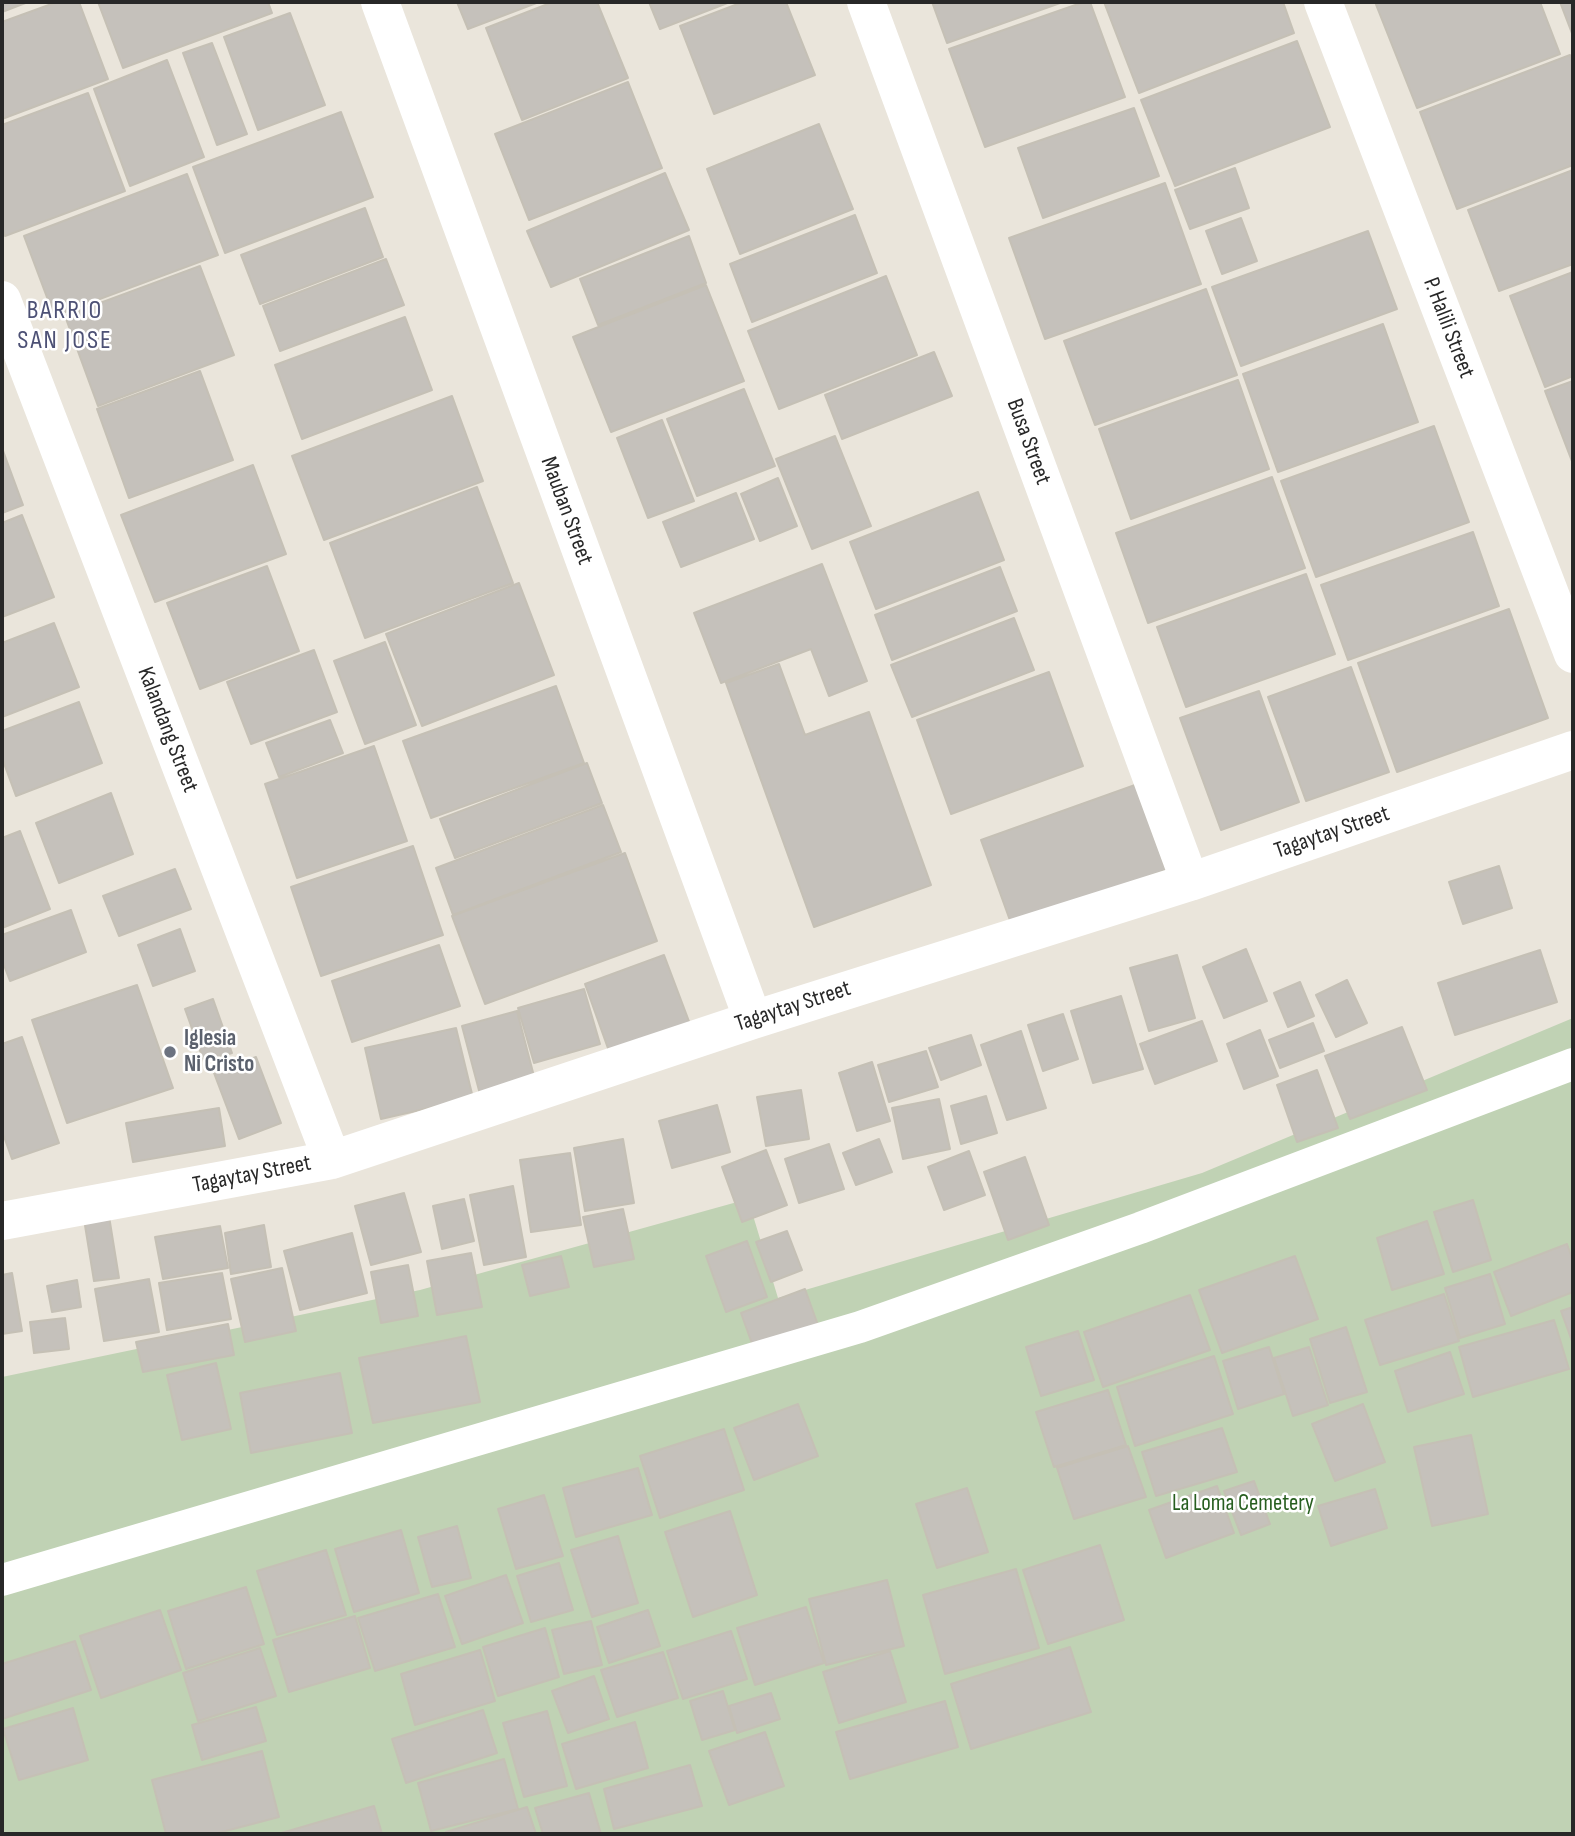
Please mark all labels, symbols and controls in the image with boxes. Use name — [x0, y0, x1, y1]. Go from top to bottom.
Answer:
street label: P. Halili Street — [1416, 274, 1480, 382]
district label: BARRIO SAN JOSE — [18, 295, 112, 356]
street label: Busa Street — [1000, 395, 1056, 489]
street label: Mauban Street — [534, 453, 598, 569]
street label: Kalandang Street — [131, 664, 203, 796]
street label: Tagaytay Street — [1271, 800, 1393, 866]
street label: Tagaytay Street — [732, 975, 854, 1039]
place label: Iglesia Ni Cristo — [184, 1025, 254, 1079]
marker: Iglesia Ni Cristo — [162, 1044, 178, 1060]
street label: Tagaytay Street — [190, 1150, 314, 1200]
park label: La Loma Cemetery — [1172, 1490, 1314, 1518]

